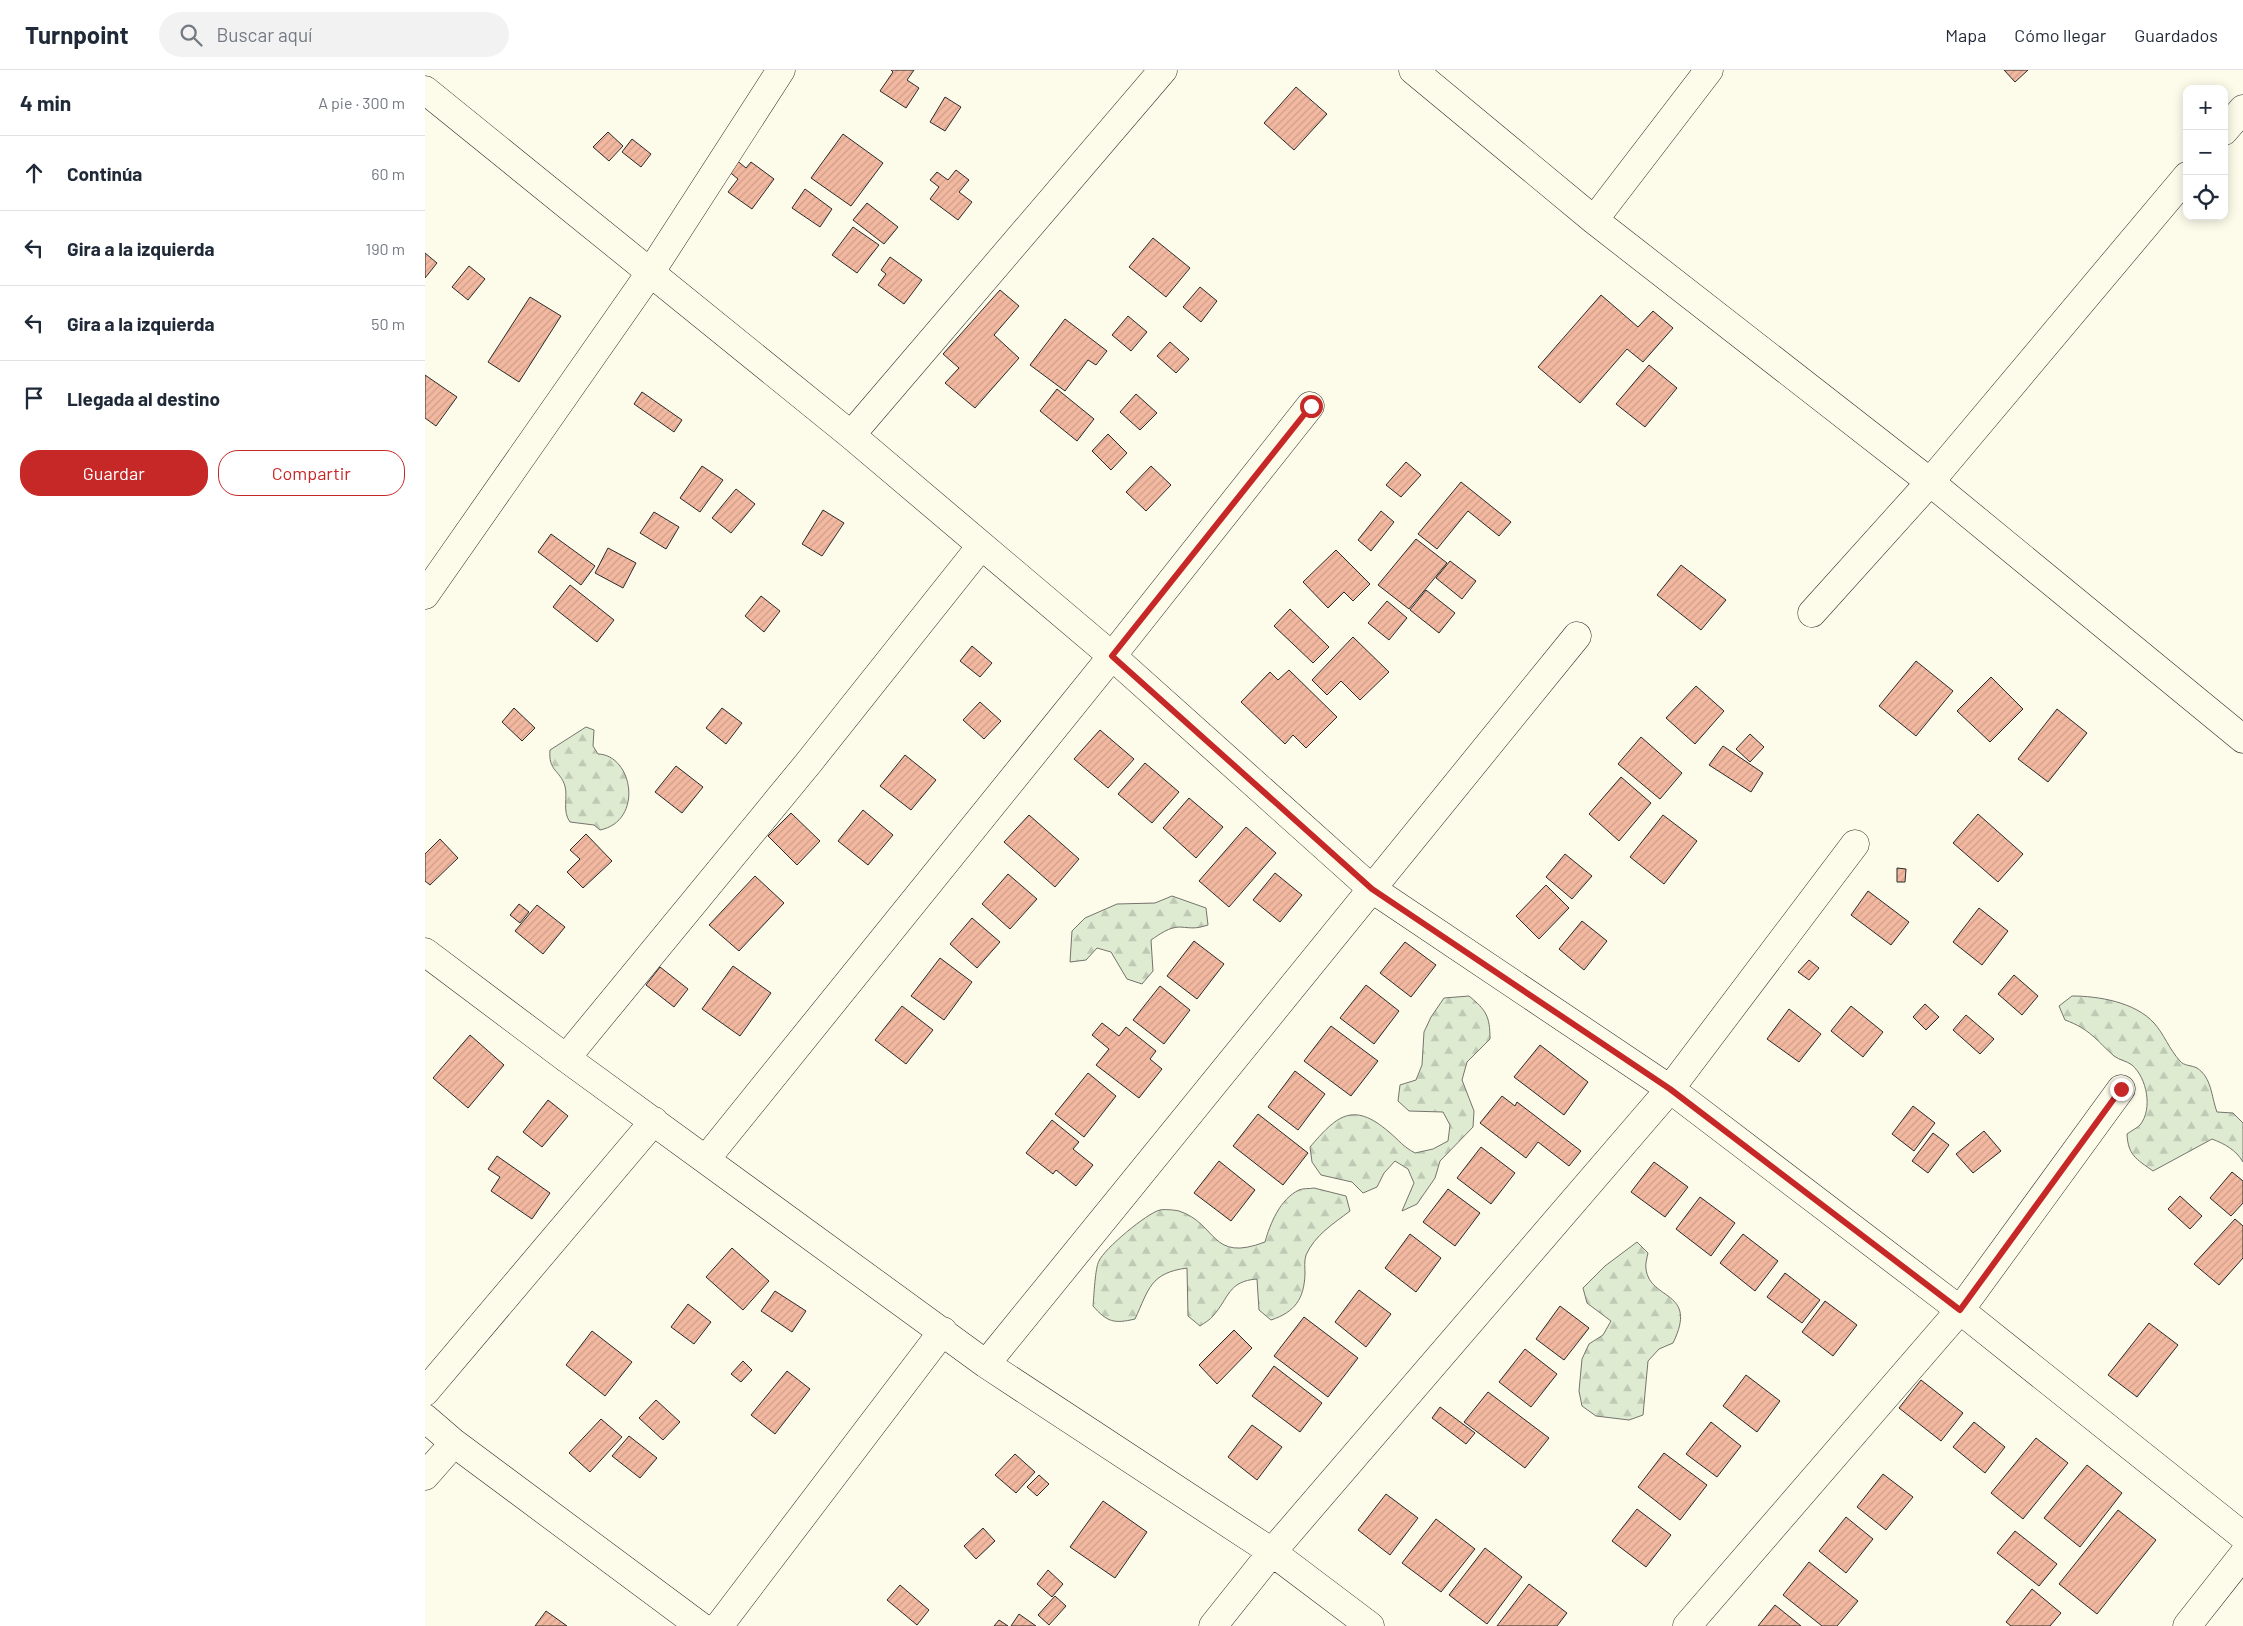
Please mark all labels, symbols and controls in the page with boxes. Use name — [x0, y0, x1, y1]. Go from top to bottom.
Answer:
search box — [159, 12, 509, 57]
text: Turnpoint — [25, 20, 129, 49]
icon: search — [177, 21, 205, 49]
text: Buscar aquí — [217, 23, 312, 46]
text: Mapa — [1945, 24, 1986, 46]
text: Cómo llegar — [2014, 24, 2106, 46]
text: Guardados — [2134, 24, 2218, 46]
map controls — [2183, 85, 2228, 220]
button: + — [2183, 85, 2228, 130]
text: 4 min — [20, 90, 71, 115]
text: A pie · 300 m — [318, 93, 405, 112]
button: − — [2183, 130, 2228, 175]
icon: ahead — [20, 159, 48, 187]
text: Continúa — [67, 162, 142, 185]
text: 60 m — [371, 164, 405, 183]
button: locate — [2183, 175, 2228, 220]
icon: left — [20, 234, 48, 262]
text: Gira a la izquierda — [67, 237, 215, 260]
text: 190 m — [366, 239, 405, 258]
icon: left — [20, 309, 48, 337]
text: Gira a la izquierda — [67, 312, 215, 335]
text: 50 m — [371, 314, 405, 333]
icon: arrive — [20, 384, 48, 412]
text: Llegada al destino — [67, 387, 220, 410]
route start — [1300, 395, 1323, 418]
button: Guardar — [20, 450, 208, 496]
button: Compartir — [218, 450, 405, 496]
route end — [2110, 1078, 2133, 1101]

